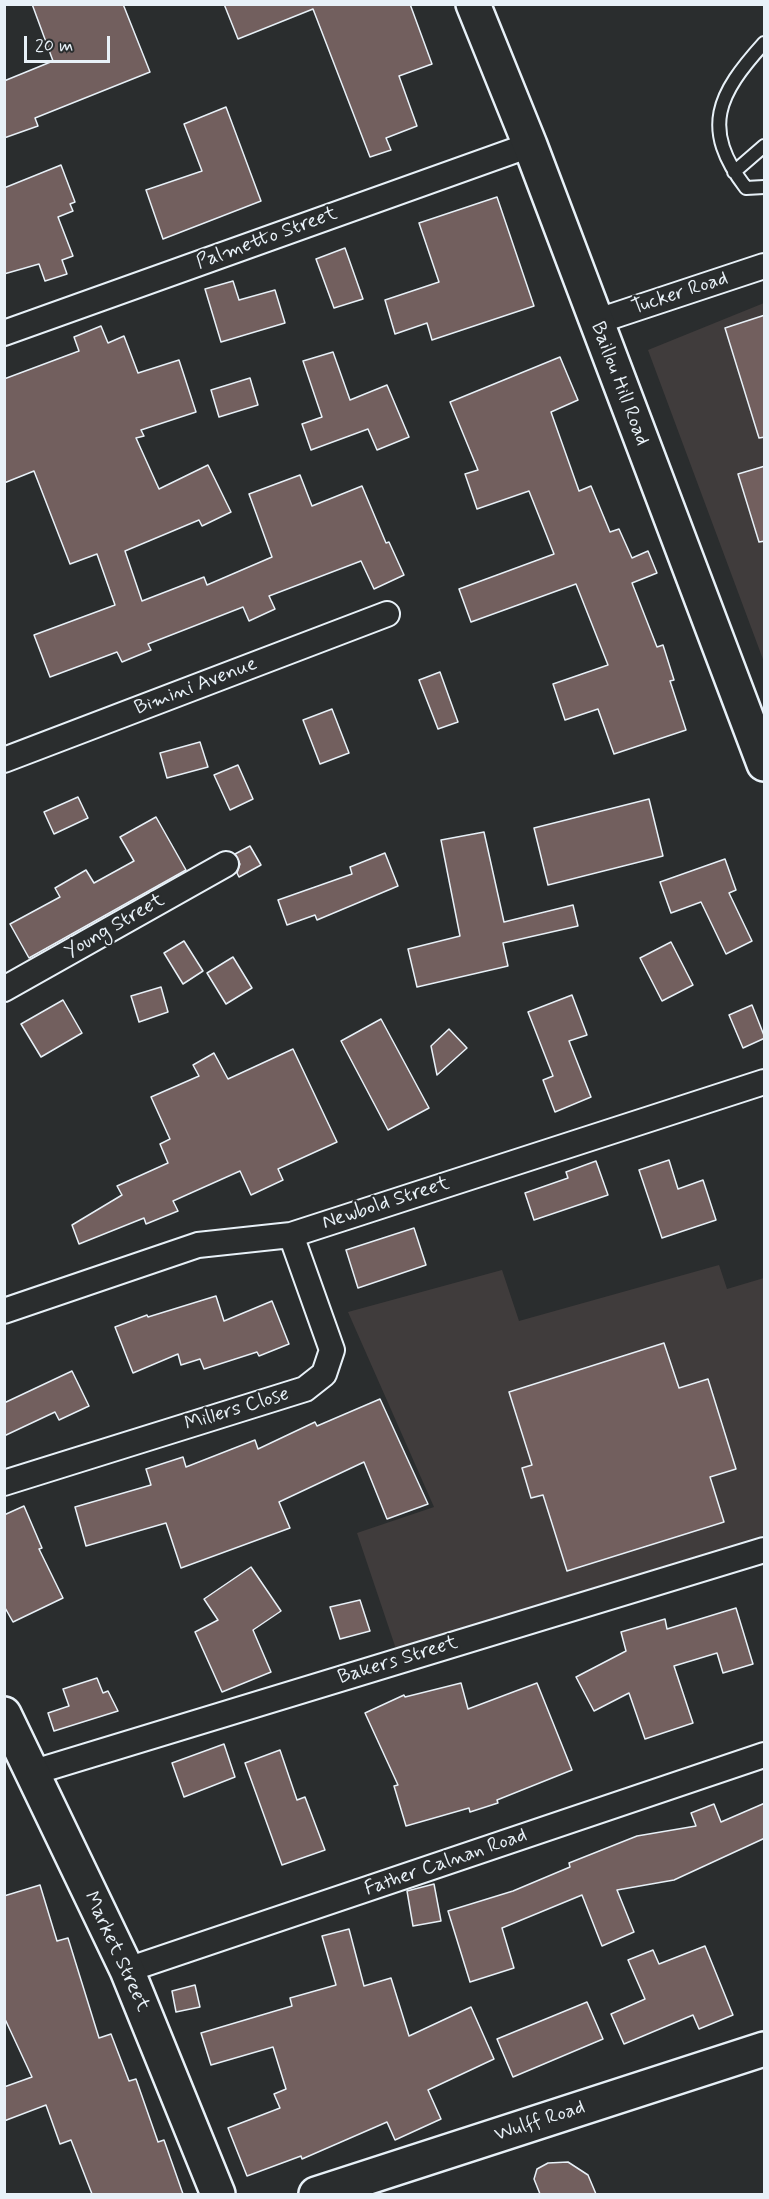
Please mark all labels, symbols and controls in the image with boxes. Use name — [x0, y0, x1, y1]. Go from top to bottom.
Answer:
scale bar — [27, 24, 112, 62]
text: 20 m — [35, 34, 73, 58]
street label: Palmetto Street — [193, 202, 341, 276]
street label: Tucker Road — [629, 267, 731, 321]
street label: Baillou Hill Road — [584, 319, 654, 449]
street label: Bimini Avenue — [131, 653, 261, 721]
street label: Young Street — [61, 889, 169, 965]
street label: Newbold Street — [319, 1172, 453, 1236]
street label: Millers Close — [182, 1383, 292, 1437]
street label: Bakers Street — [335, 1631, 461, 1691]
street label: Father Calnan Road — [362, 1824, 530, 1902]
street label: Market Street — [78, 1888, 154, 2016]
street label: Wulff Road — [492, 2096, 588, 2148]

